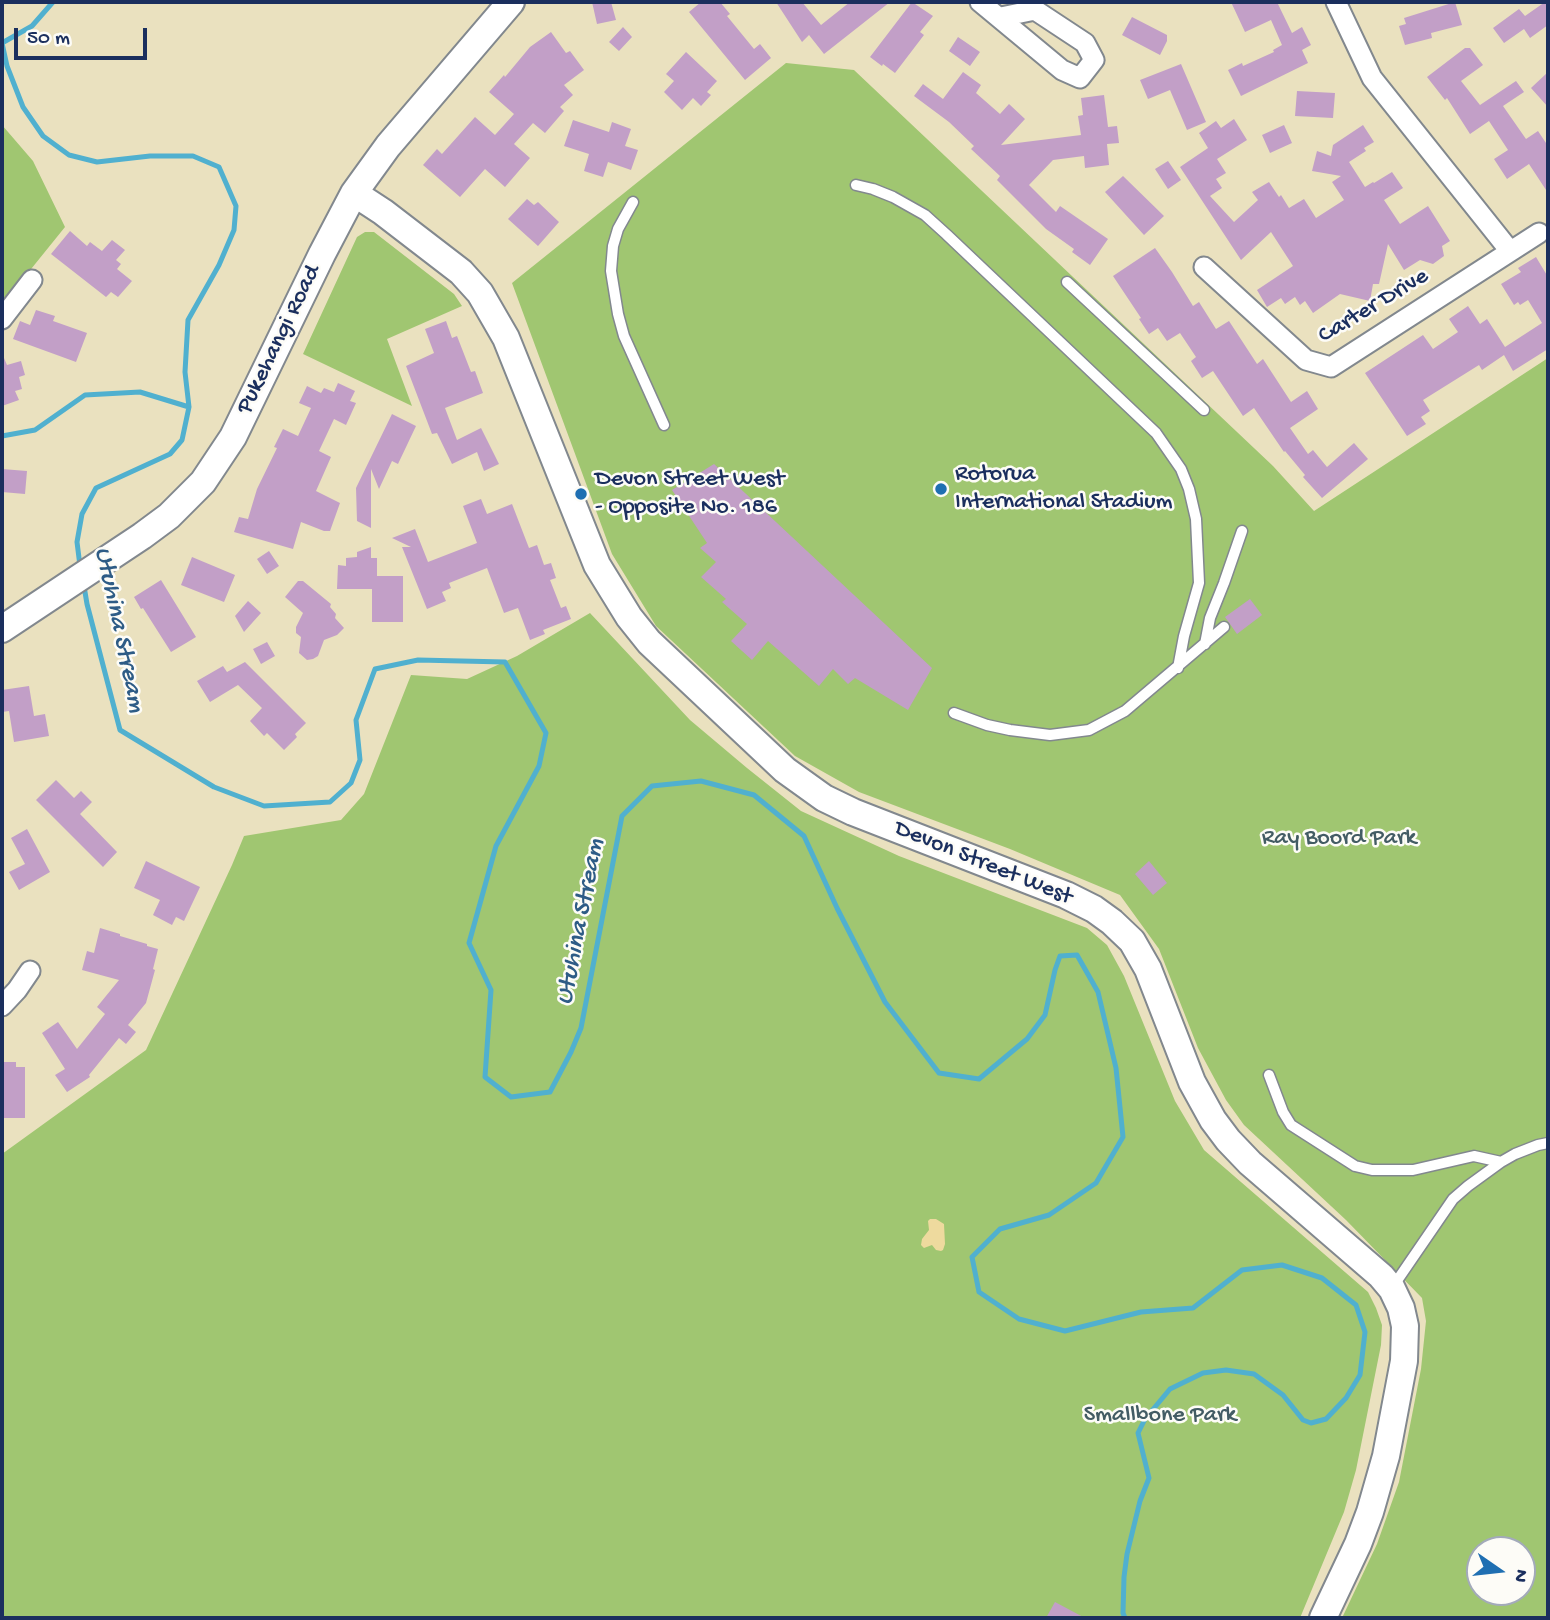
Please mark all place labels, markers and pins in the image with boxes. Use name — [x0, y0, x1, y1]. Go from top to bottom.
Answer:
place label: Rotorua International Stadium — [955, 461, 1173, 517]
place label: Devon Street West - Opposite No. 186 — [595, 466, 784, 522]
marker: Rotorua International Stadium — [933, 481, 949, 497]
marker: Devon Street West - Opposite No. 186 — [573, 486, 589, 502]

